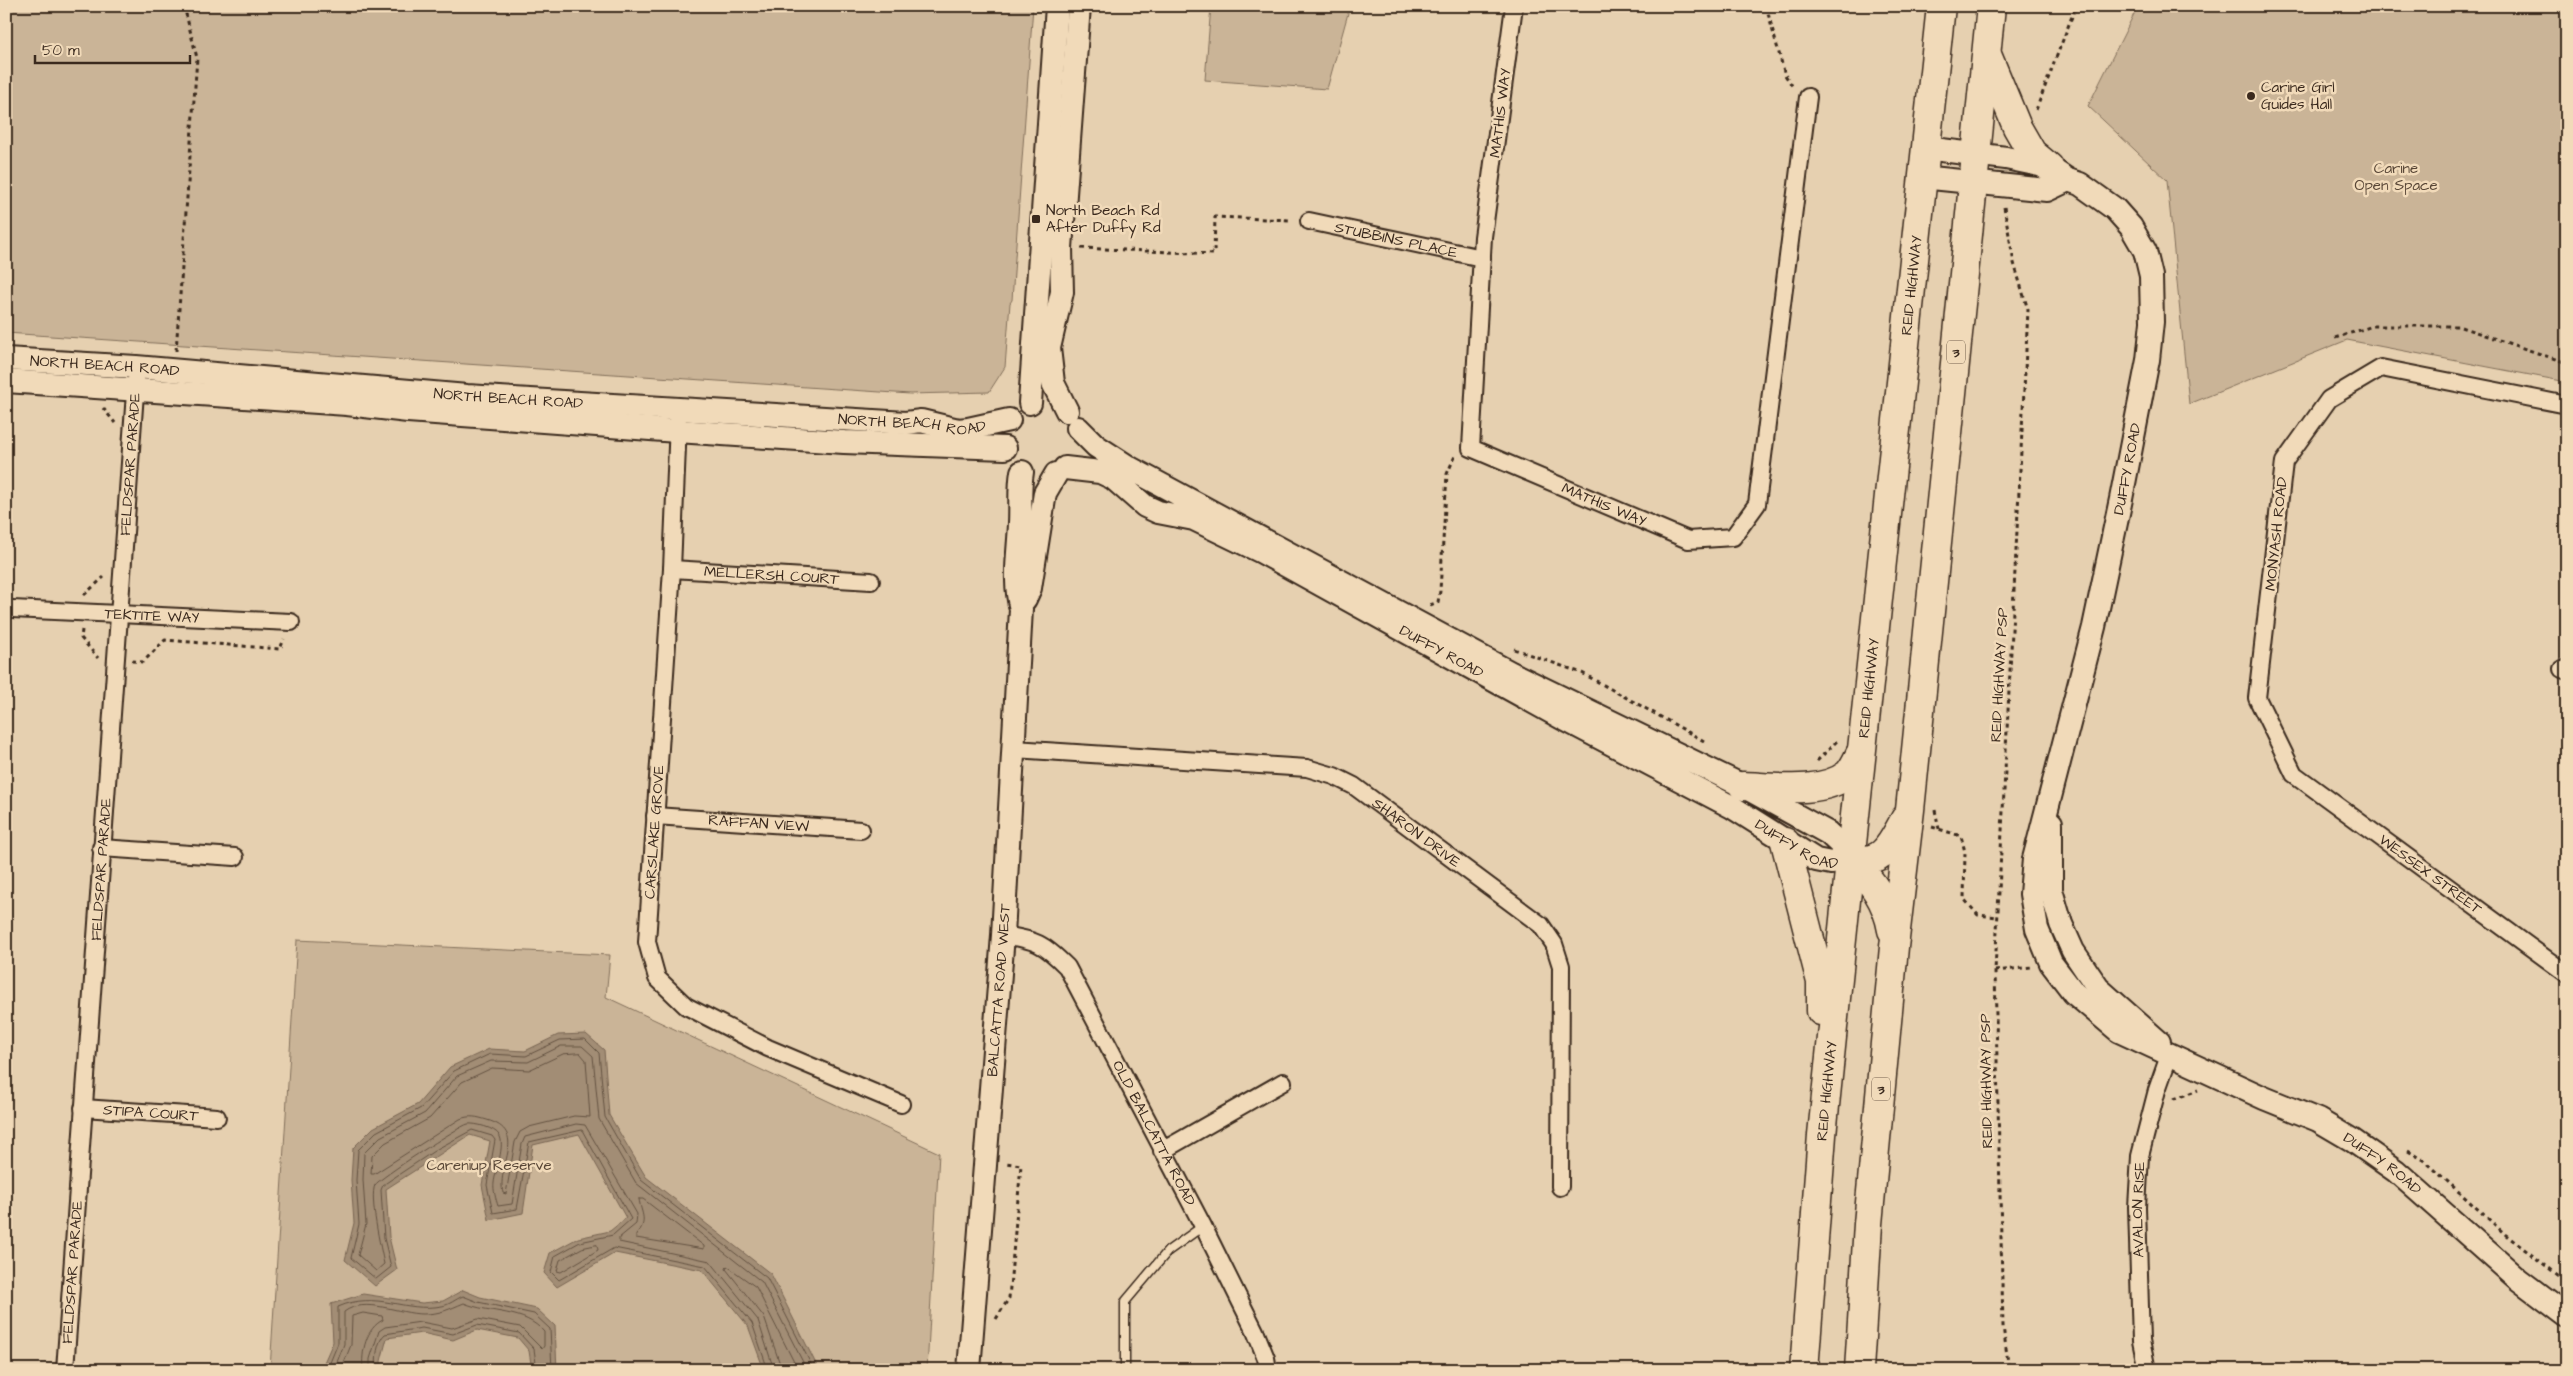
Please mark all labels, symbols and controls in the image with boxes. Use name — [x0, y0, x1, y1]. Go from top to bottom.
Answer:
scale bar — [35, 32, 190, 64]
text: 50 m — [42, 40, 80, 61]
street label: MATHIS WAY — [1485, 67, 1516, 159]
place label: Carine Girl Guides Hall — [2261, 77, 2335, 115]
marker: Carine Girl Guides Hall — [2245, 90, 2257, 102]
park label: Carine Open Space — [2354, 158, 2438, 196]
place label: North Beach Rd After Duffy Rd — [1046, 200, 1161, 239]
marker: North Beach Rd After Duffy Rd — [1030, 213, 1042, 225]
street label: STUBBINS PLACE — [1333, 217, 1459, 263]
street label: REID HIGHWAY — [1896, 234, 1928, 336]
road number: 3 — [1947, 341, 1965, 364]
street label: NORTH BEACH ROAD — [29, 351, 181, 382]
street label: NORTH BEACH ROAD — [433, 383, 584, 414]
street label: FELDSPAR PARADE — [115, 392, 146, 536]
street label: NORTH BEACH ROAD — [837, 409, 988, 441]
street label: DUFFY ROAD — [2108, 421, 2147, 517]
street label: MONYASH ROAD — [2260, 476, 2293, 592]
street label: MATHIS WAY — [1558, 478, 1650, 532]
street label: MELLERSH COURT — [703, 561, 841, 590]
street label: TEKTITE WAY — [104, 603, 200, 629]
street label: REID HIGHWAY PSP — [1985, 607, 2014, 743]
street label: DUFFY ROAD — [1396, 620, 1488, 684]
street label: REID HIGHWAY — [1853, 637, 1885, 739]
street label: CARSLAKE GROVE — [639, 764, 670, 900]
street label: SHARON DRIVE — [1368, 793, 1465, 873]
street label: FELDSPAR PARADE — [86, 797, 117, 941]
street label: RAFFAN VIEW — [708, 810, 810, 837]
street label: DUFFY ROAD — [1751, 814, 1840, 874]
street label: WESSEX STREET — [2374, 830, 2487, 920]
street label: BALCATTA ROAD WEST — [982, 902, 1016, 1077]
street label: REID HIGHWAY PSP — [1975, 1013, 1998, 1149]
street label: REID HIGHWAY — [1812, 1040, 1843, 1142]
street label: OLD BALCATTA ROAD — [1107, 1057, 1201, 1210]
road number: 3 — [1872, 1078, 1890, 1100]
street label: STIPA COURT — [102, 1099, 200, 1127]
street label: DUFFY ROAD — [2339, 1127, 2426, 1200]
park label: Careniup Reserve — [426, 1155, 552, 1176]
street label: AVALON RISE — [2127, 1161, 2151, 1258]
street label: FELDSPAR PARADE — [57, 1200, 88, 1344]

